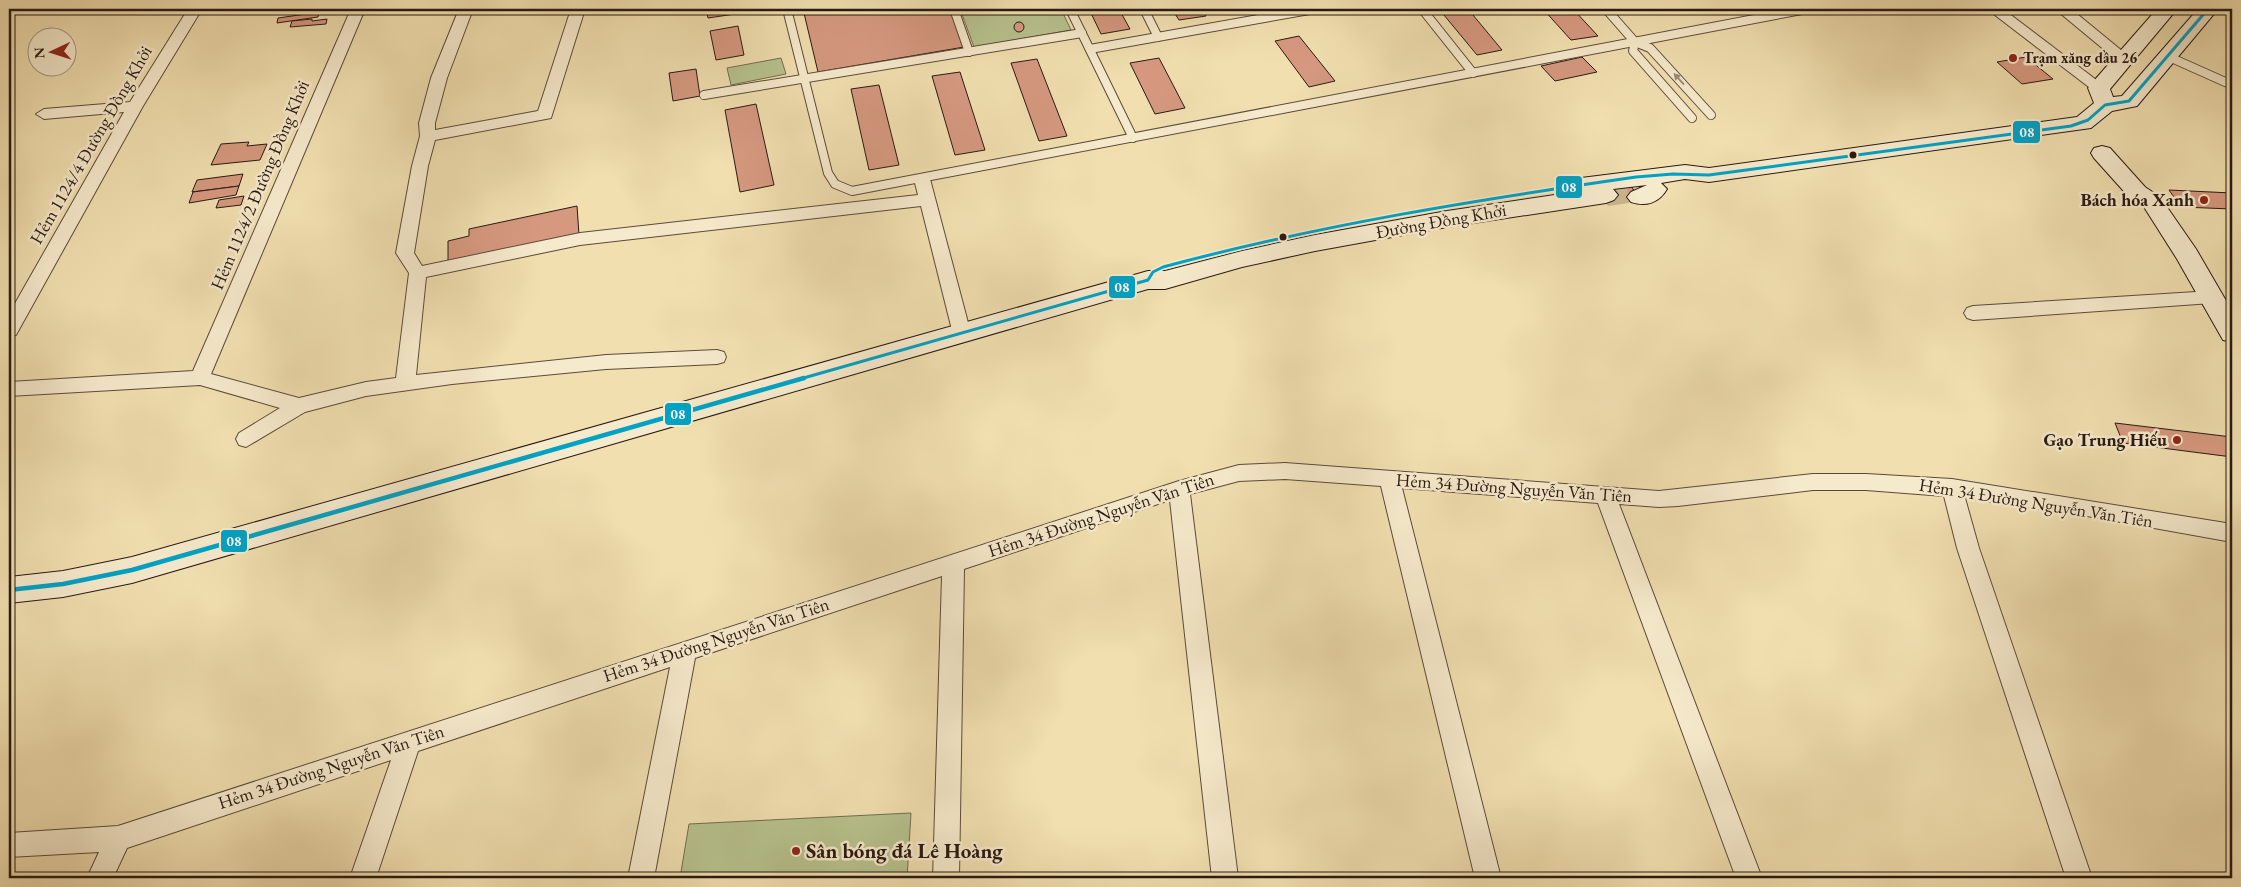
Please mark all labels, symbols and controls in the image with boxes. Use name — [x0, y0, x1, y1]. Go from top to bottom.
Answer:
north arrow — [28, 28, 78, 78]
street label: Hẻm 1124/4 Đường Đồng Khởi — [24, 41, 157, 248]
text: N — [30, 46, 48, 59]
place label: Trạm xăng dầu 26 — [2023, 48, 2137, 67]
marker: Trạm xăng dầu 26 — [2007, 52, 2019, 64]
one-way arrow — [1673, 72, 1684, 85]
street label: Hẻm 1124/2 Đường Đồng Khởi — [205, 76, 314, 293]
line badge: 08 — [2012, 120, 2041, 144]
text: 08 — [2020, 123, 2034, 141]
unlabelled marker — [1848, 150, 1858, 160]
line badge: 08 — [1555, 175, 1583, 199]
text: 08 — [1562, 178, 1576, 196]
place label: Bách hóa Xanh — [2080, 188, 2194, 211]
marker: Bách hóa Xanh — [2198, 194, 2210, 206]
street label: Đường Đồng Khởi — [1374, 198, 1509, 243]
unlabelled marker — [1278, 232, 1288, 242]
line badge: 08 — [1108, 275, 1136, 299]
text: 08 — [1115, 278, 1129, 296]
line badge: 08 — [664, 402, 692, 426]
text: 08 — [671, 405, 685, 423]
place label: Gạo Trung Hiếu — [2043, 428, 2167, 451]
marker: Gạo Trung Hiếu — [2171, 434, 2183, 446]
street label: Hẻm 34 Đường Nguyễn Văn Tiên — [985, 467, 1217, 562]
street label: Hẻm 34 Đường Nguyễn Văn Tiên — [1395, 468, 1633, 507]
street label: Hẻm 34 Đường Nguyễn Văn Tiên — [1917, 473, 2155, 532]
line badge: 08 — [220, 529, 248, 553]
text: 08 — [227, 532, 241, 550]
street label: Hẻm 34 Đường Nguyễn Văn Tiên — [600, 592, 832, 687]
street label: Hẻm 34 Đường Nguyễn Văn Tiên — [215, 719, 447, 814]
place label: Sân bóng đá Lê Hoàng — [806, 837, 1003, 864]
marker: Sân bóng đá Lê Hoàng — [790, 845, 802, 857]

